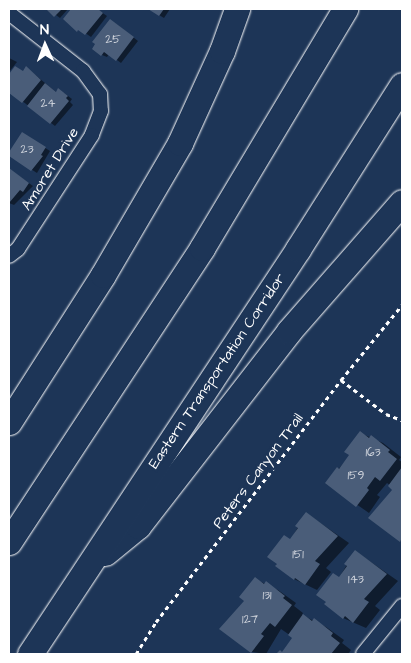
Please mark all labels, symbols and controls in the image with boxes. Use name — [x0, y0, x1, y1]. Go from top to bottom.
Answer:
north arrow — [20, 20, 70, 70]
text: N — [40, 20, 49, 40]
house number: 25 — [105, 33, 121, 47]
house number: 24 — [40, 97, 56, 111]
street label: Amoret Drive — [17, 124, 83, 214]
house number: 23 — [21, 143, 33, 157]
street label: Eastern Transportation Corridor — [145, 270, 289, 472]
street label: Peters Canyon Trail — [209, 410, 307, 532]
house number: 163 — [365, 446, 381, 460]
house number: 159 — [348, 469, 364, 483]
house number: 151 — [292, 548, 304, 562]
house number: 143 — [348, 573, 364, 587]
house number: 131 — [262, 589, 272, 603]
house number: 127 — [242, 613, 258, 627]

